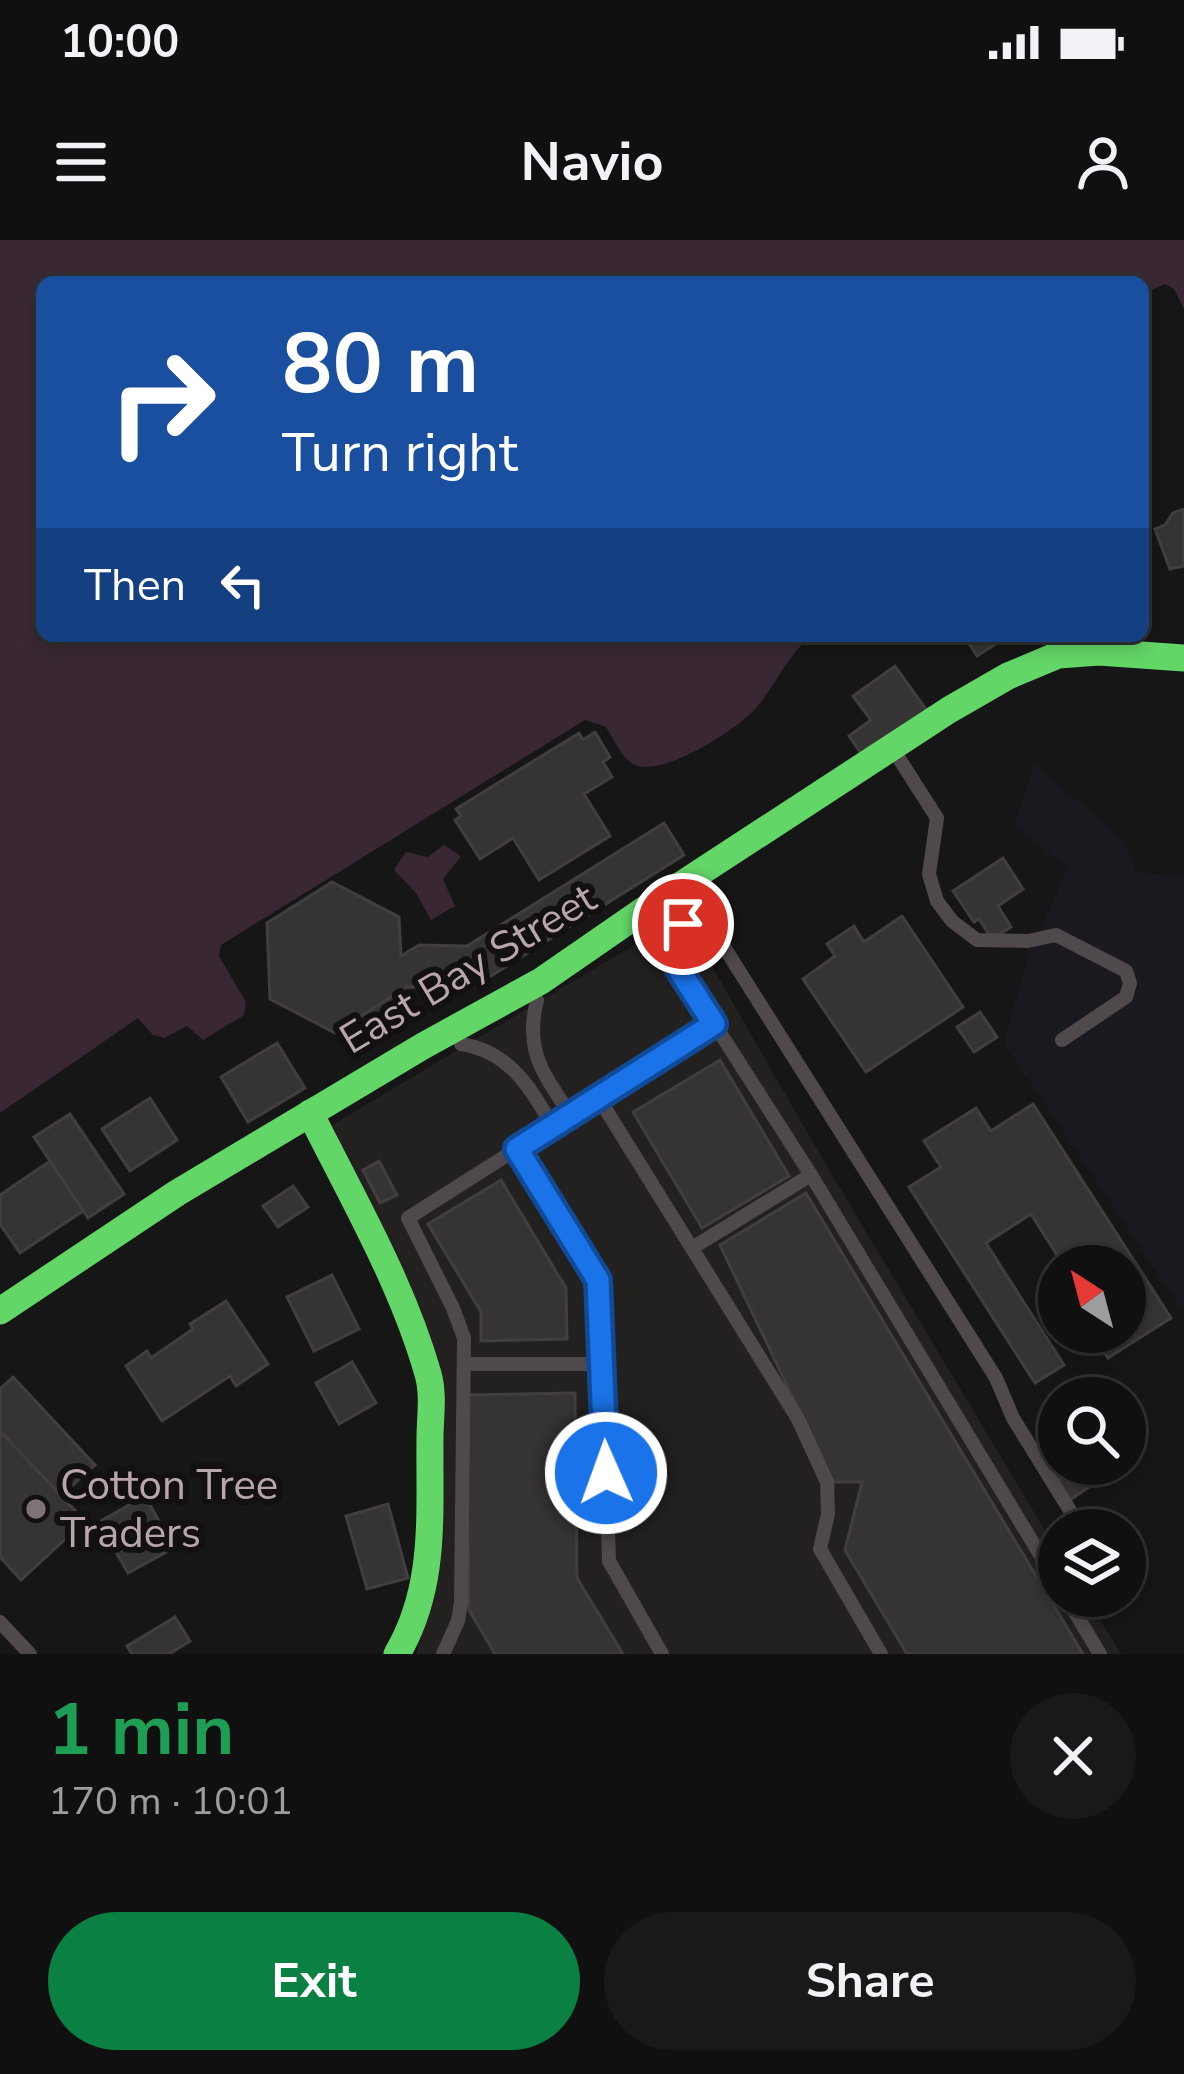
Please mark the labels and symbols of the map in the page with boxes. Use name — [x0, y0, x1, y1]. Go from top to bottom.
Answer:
street label: East Bay Street — [329, 870, 607, 1068]
pin — [632, 873, 734, 975]
north arrow — [1038, 1245, 1146, 1353]
position arrow — [543, 1410, 669, 1536]
place label: Cotton Tree Traders — [60, 1457, 278, 1562]
marker: Cotton Tree Traders — [23, 1496, 49, 1522]

